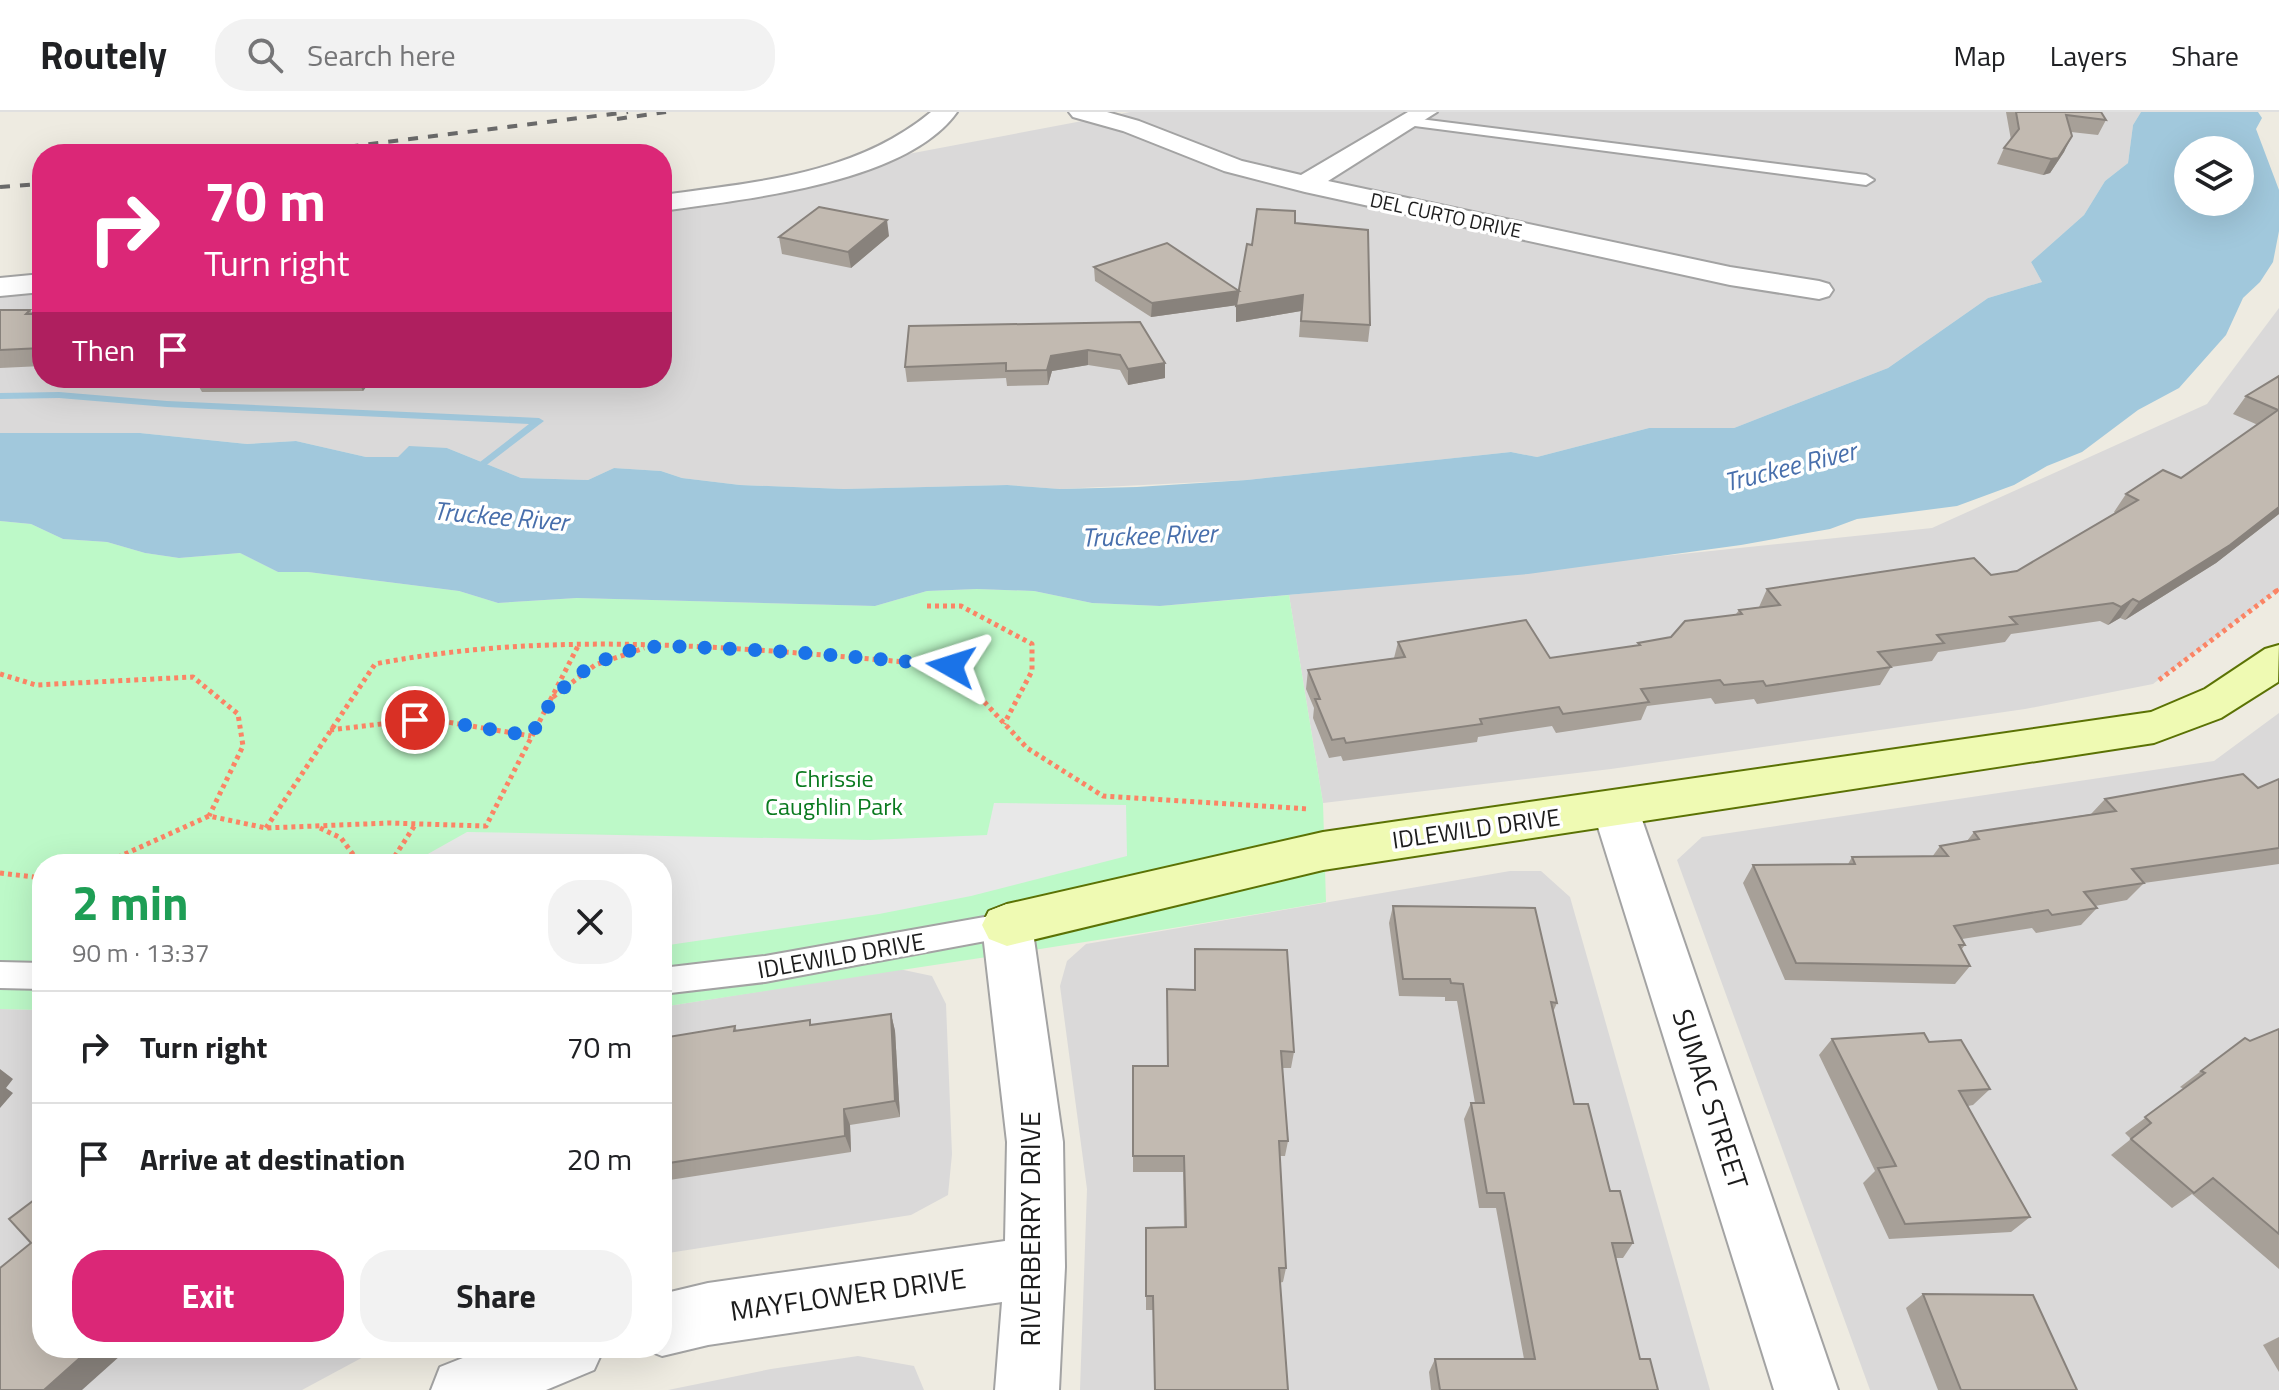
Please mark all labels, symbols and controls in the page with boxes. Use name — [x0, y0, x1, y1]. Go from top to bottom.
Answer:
search box — [215, 19, 775, 91]
text: Routely — [40, 26, 167, 84]
text: Search here — [307, 32, 456, 78]
icon: search — [243, 33, 287, 77]
text: Map — [1953, 34, 2006, 77]
text: Layers — [2050, 34, 2127, 77]
text: Share — [2171, 34, 2239, 77]
map controls — [2174, 136, 2254, 216]
button: layers — [2174, 136, 2254, 216]
text: 70 m — [204, 158, 326, 243]
icon: right — [72, 176, 176, 280]
street label: DEL CURTO DRIVE — [1367, 184, 1525, 246]
text: Turn right — [204, 235, 349, 290]
text: Then — [72, 327, 135, 373]
icon: arrive — [151, 328, 195, 372]
water label: Truckee River — [1720, 430, 1863, 501]
water label: Truckee River — [432, 491, 573, 542]
water label: Truckee River — [1081, 513, 1220, 557]
position arrow — [909, 624, 993, 708]
pin — [381, 686, 449, 754]
icon: arrive — [393, 698, 437, 742]
park label: Chrissie Caughlin Park — [765, 760, 903, 824]
street label: IDLEWILD DRIVE — [1390, 798, 1562, 858]
text: 2 min — [72, 866, 189, 939]
button: close — [548, 880, 632, 964]
street label: IDLEWILD DRIVE — [755, 923, 927, 987]
text: 90 m · 13:37 — [72, 933, 210, 972]
street label: SUMAC STREET — [1662, 1003, 1760, 1195]
text: Turn right — [140, 1024, 268, 1070]
text: 70 m — [567, 1024, 632, 1070]
icon: right — [72, 1025, 116, 1069]
street label: RIVERBERRY DRIVE — [1008, 1111, 1051, 1347]
text: Arrive at destination — [140, 1136, 405, 1182]
text: 20 m — [567, 1136, 632, 1182]
icon: arrive — [72, 1137, 116, 1181]
button: Exit — [72, 1250, 344, 1342]
button: Share — [360, 1250, 632, 1342]
street label: MAYFLOWER DRIVE — [727, 1256, 969, 1332]

